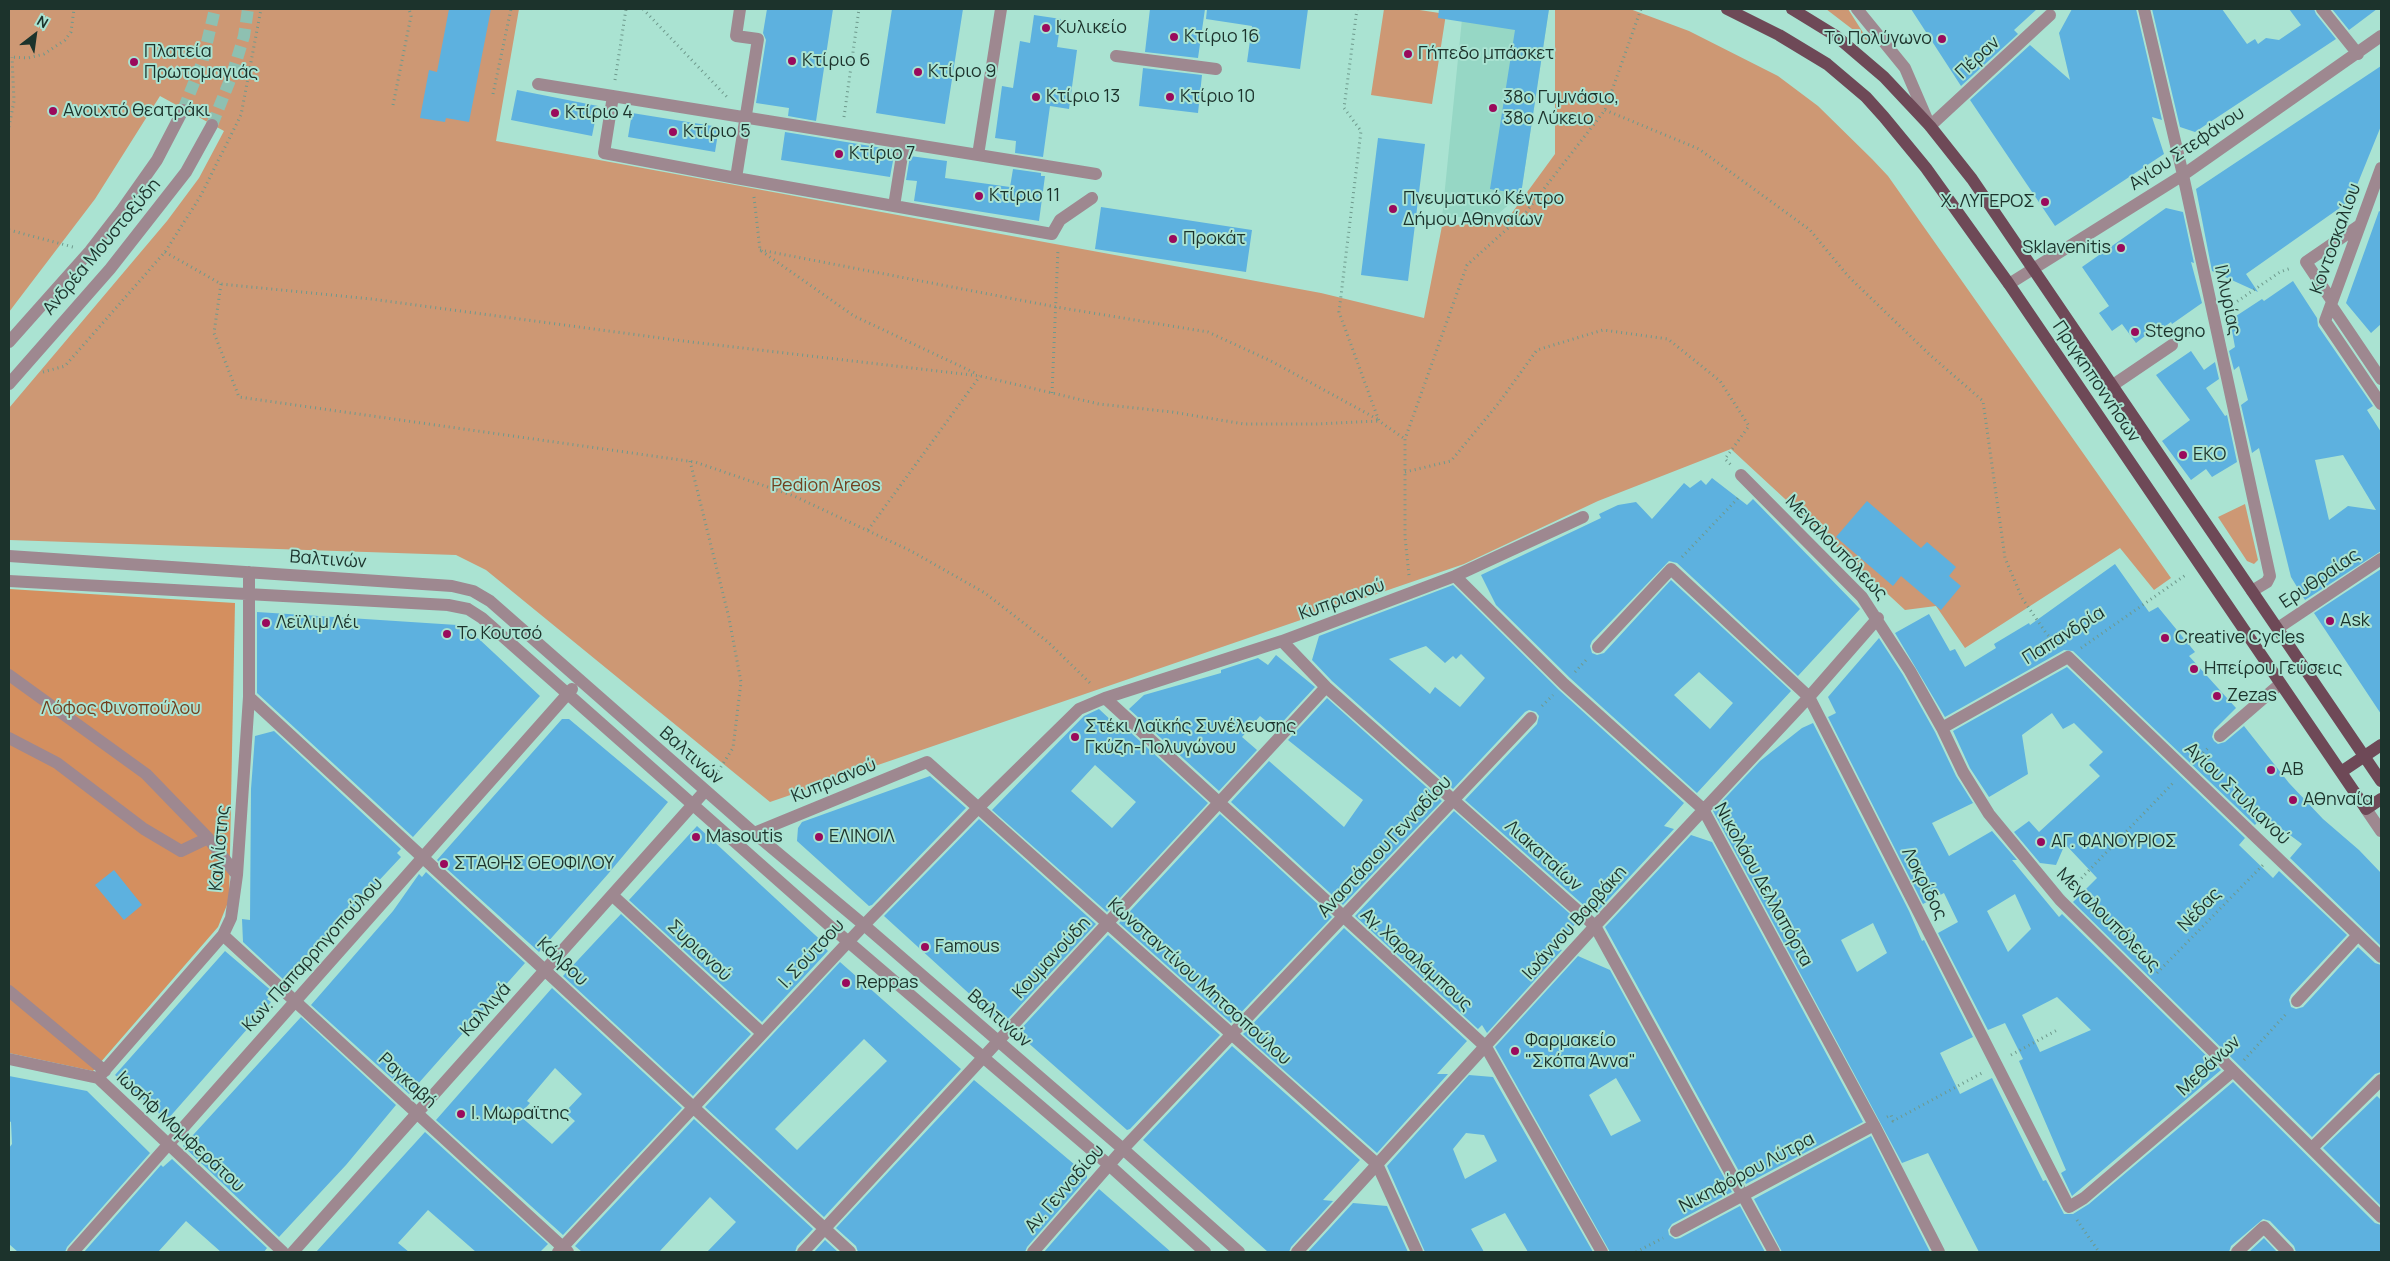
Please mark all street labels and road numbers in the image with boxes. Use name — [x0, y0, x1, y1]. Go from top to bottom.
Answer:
street label: Πέραν — [1951, 32, 2005, 84]
street label: Αγίου Στεφάνου — [2125, 102, 2249, 196]
street label: Ανδρέα Μουστοξύδη — [39, 174, 165, 320]
street label: Κοντοσκαλίου — [2306, 181, 2366, 297]
street label: Ιλλυρίας — [2209, 263, 2245, 337]
street label: Πριγκηποννήσων — [2047, 317, 2145, 447]
street label: Μεγαλουπόλεως — [1780, 491, 1892, 605]
street label: Ερυθραίας — [2276, 544, 2364, 614]
street label: Βαλτινών — [289, 547, 367, 573]
street label: Κυπριανού — [1296, 575, 1388, 625]
street label: Παπανδρία — [2019, 602, 2109, 670]
street label: Βαλτινών — [655, 723, 727, 789]
street label: Αγίου Στυλιανού — [2180, 738, 2294, 850]
street label: Κυπριανού — [788, 754, 880, 808]
street label: Αναστάσιου Γενναδίου — [1314, 772, 1456, 922]
street label: Νικολάου Δελλαπόρτα — [1709, 799, 1817, 971]
street label: Καλλίστης — [205, 804, 235, 892]
street label: Λιακαταίων — [1500, 816, 1586, 896]
street label: Λοκρίδος — [1897, 844, 1951, 924]
street label: Ιωάννου Βαρβάκη — [1518, 862, 1632, 984]
street label: Μεγαλουπόλεως — [2052, 864, 2164, 976]
street label: Κων. Παπαρρηγοπούλου — [238, 874, 388, 1036]
street label: Νέδας — [2174, 884, 2226, 936]
street label: Κωνσταντίνου Μητσοπούλου — [1103, 894, 1295, 1070]
street label: Αγ. Χαραλάμπους — [1356, 904, 1476, 1016]
street label: Κουμανούδη — [1009, 913, 1095, 1003]
street label: Ι. Σούτσου — [775, 915, 849, 993]
street label: Συριανού — [663, 916, 735, 986]
street label: Κάλβου — [532, 933, 592, 991]
street label: Καλλιγά — [456, 979, 516, 1041]
street label: Βαλτινών — [963, 986, 1035, 1052]
street label: Μεθάνων — [2173, 1031, 2245, 1101]
street label: Ραγκαβή — [373, 1049, 441, 1113]
street label: Ιωσήφ Μομφεράτου — [111, 1067, 249, 1197]
street label: Νικηφόρου Λύτρα — [1676, 1128, 1818, 1218]
street label: Αν. Γενναδίου — [1021, 1140, 1109, 1238]

